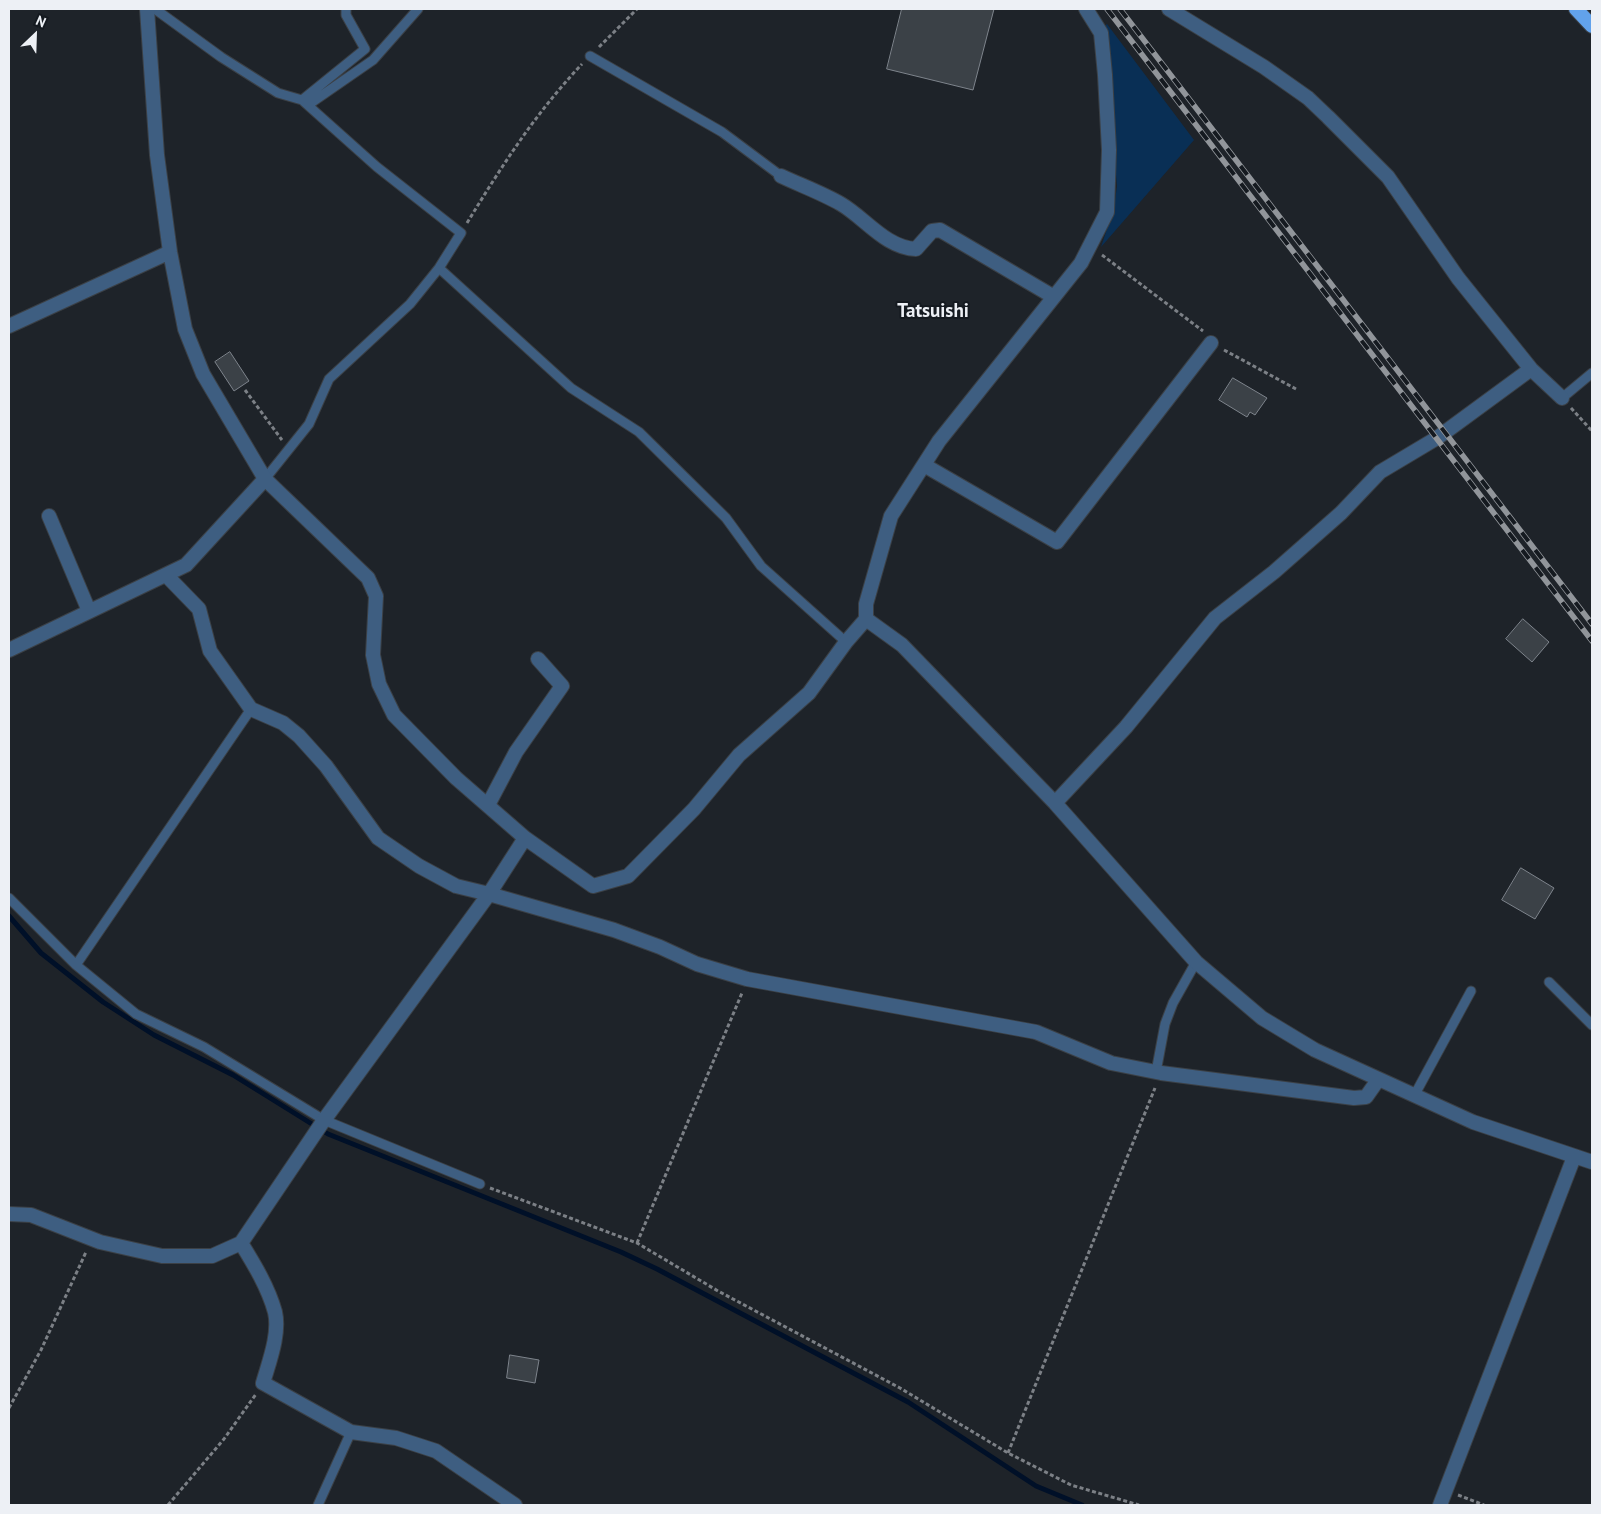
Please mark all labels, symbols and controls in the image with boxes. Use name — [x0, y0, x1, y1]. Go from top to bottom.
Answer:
north arrow — [10, 10, 60, 60]
text: N — [33, 11, 49, 31]
district label: Tatsuishi — [897, 301, 969, 323]

